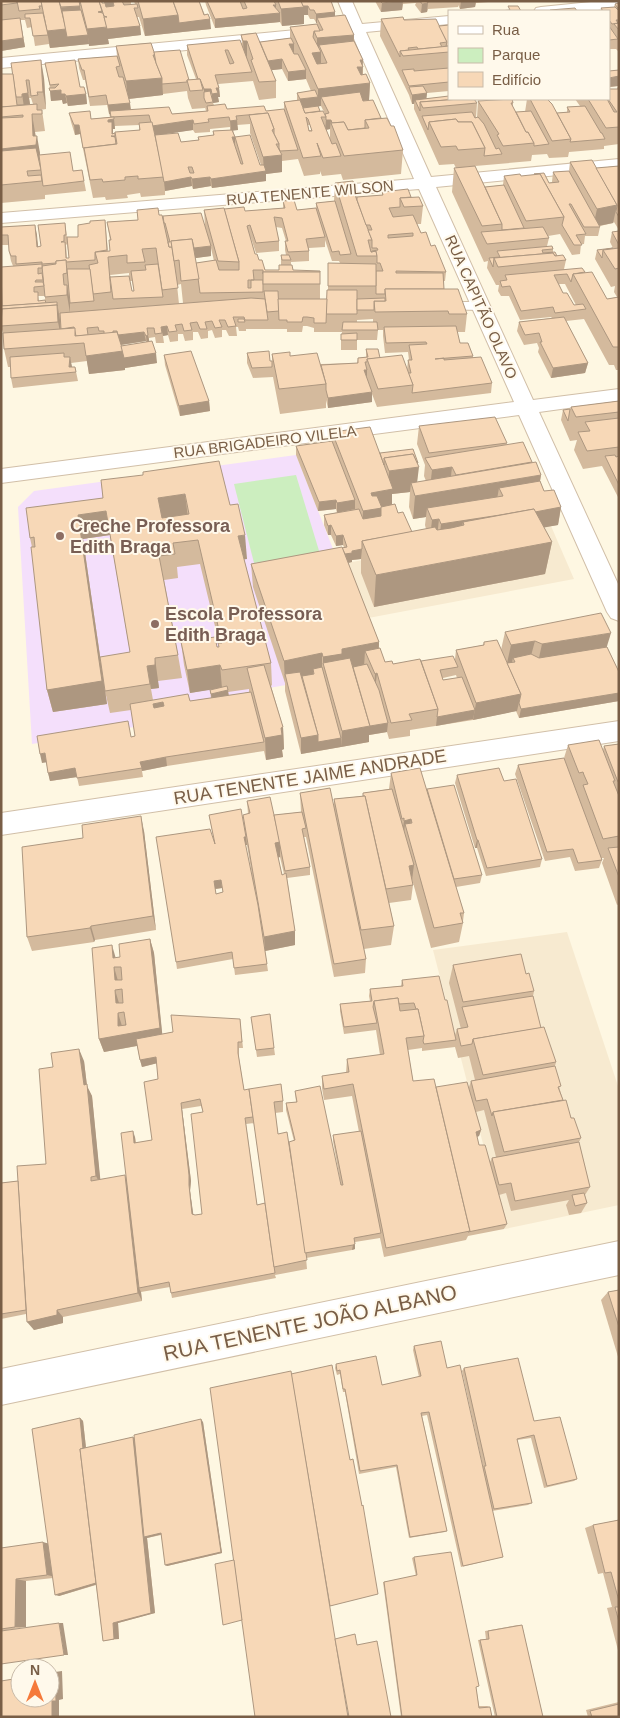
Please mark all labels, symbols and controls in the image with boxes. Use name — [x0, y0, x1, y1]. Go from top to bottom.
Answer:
legend — [448, 10, 610, 100]
text: Rua — [492, 21, 520, 38]
text: Parque — [492, 46, 540, 63]
text: Edifício — [492, 71, 541, 88]
street label: RUA TENENTE WILSON — [225, 177, 394, 208]
street label: RUA CAPITÃO OLAVO — [442, 232, 521, 381]
street label: RUA BRIGADEIRO VILELA — [172, 422, 357, 461]
place label: Creche Professora Edith Braga — [70, 516, 231, 557]
marker: Creche Professora Edith Braga — [54, 530, 66, 542]
place label: Escola Professora Edith Braga — [165, 604, 323, 645]
marker: Escola Professora Edith Braga — [149, 618, 161, 630]
street label: RUA TENENTE JAIME ANDRADE — [172, 746, 448, 808]
street label: RUA TENENTE JOÃO ALBANO — [161, 1280, 459, 1365]
north arrow — [10, 1658, 60, 1708]
text: N — [30, 1662, 40, 1678]

